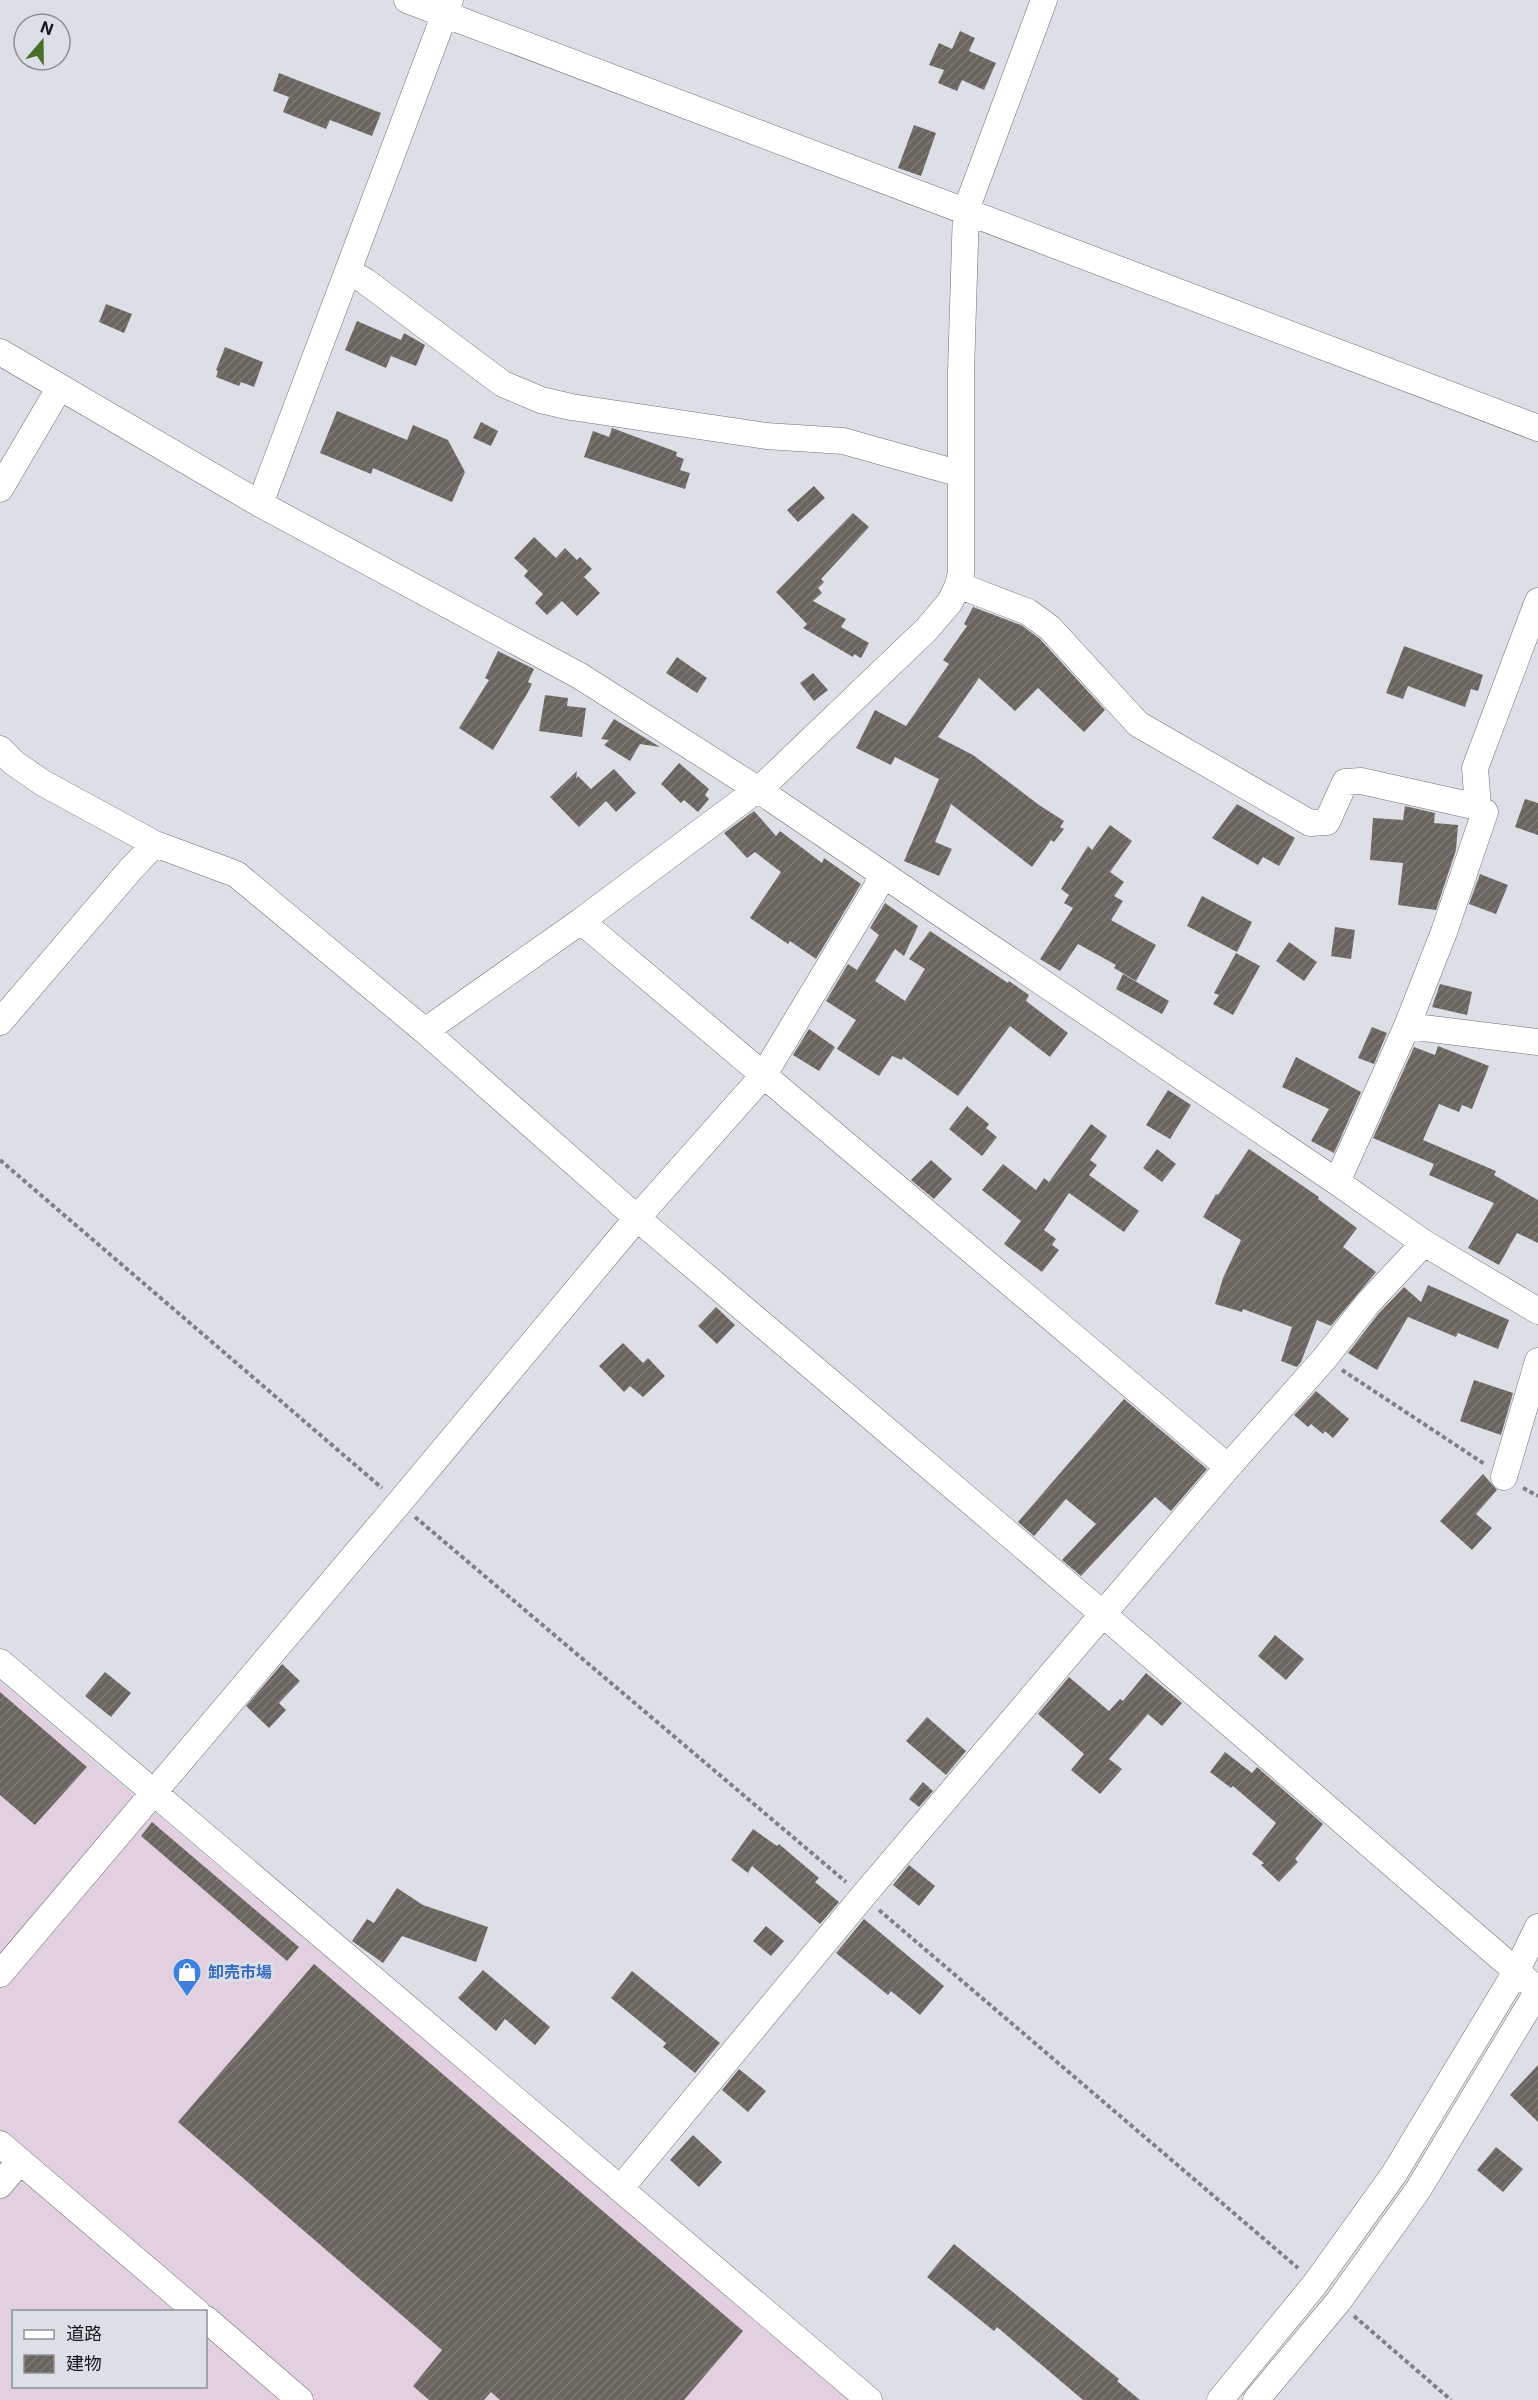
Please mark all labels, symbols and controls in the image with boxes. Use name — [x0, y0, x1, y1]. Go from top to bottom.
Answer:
north arrow — [12, 12, 72, 72]
text: N — [38, 16, 56, 39]
shop icon: 卸売市場 — [171, 1956, 203, 1998]
place label: 卸売市場 — [208, 1962, 272, 1982]
legend — [12, 2310, 207, 2388]
text: 道路 — [66, 2323, 102, 2344]
text: 建物 — [66, 2353, 102, 2374]

